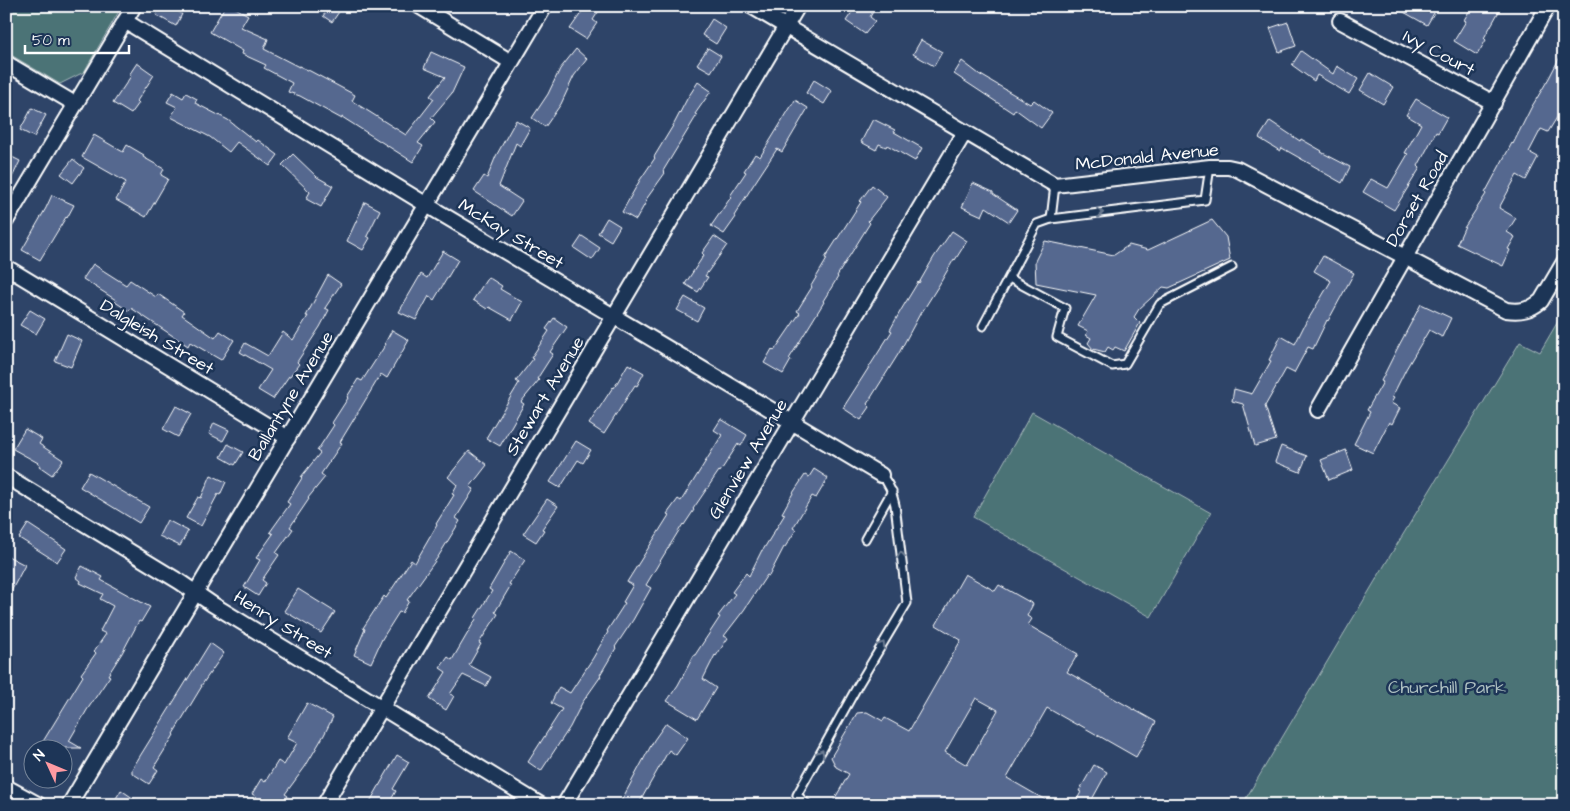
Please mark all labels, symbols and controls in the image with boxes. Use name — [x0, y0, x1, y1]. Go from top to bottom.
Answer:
scale bar — [25, 22, 129, 54]
street label: Ivy Court — [1398, 24, 1480, 84]
text: 50 m — [32, 30, 70, 51]
street label: McDonald Avenue — [1074, 137, 1220, 177]
street label: Dorset Road — [1380, 147, 1454, 251]
street label: McKay Street — [453, 193, 569, 277]
one-way arrow — [1096, 208, 1104, 219]
street label: Dalgleish Street — [95, 293, 219, 382]
street label: Ballantyne Avenue — [242, 326, 341, 466]
street label: Stewart Avenue — [499, 331, 591, 460]
street label: Glenview Avenue — [702, 394, 794, 524]
one-way arrow — [896, 551, 907, 559]
street label: Henry Street — [228, 585, 338, 667]
one-way arrow — [876, 641, 886, 650]
park label: Churchill Park — [1388, 675, 1506, 700]
north arrow — [22, 738, 72, 788]
text: N — [29, 745, 50, 766]
one-way arrow — [814, 749, 824, 758]

